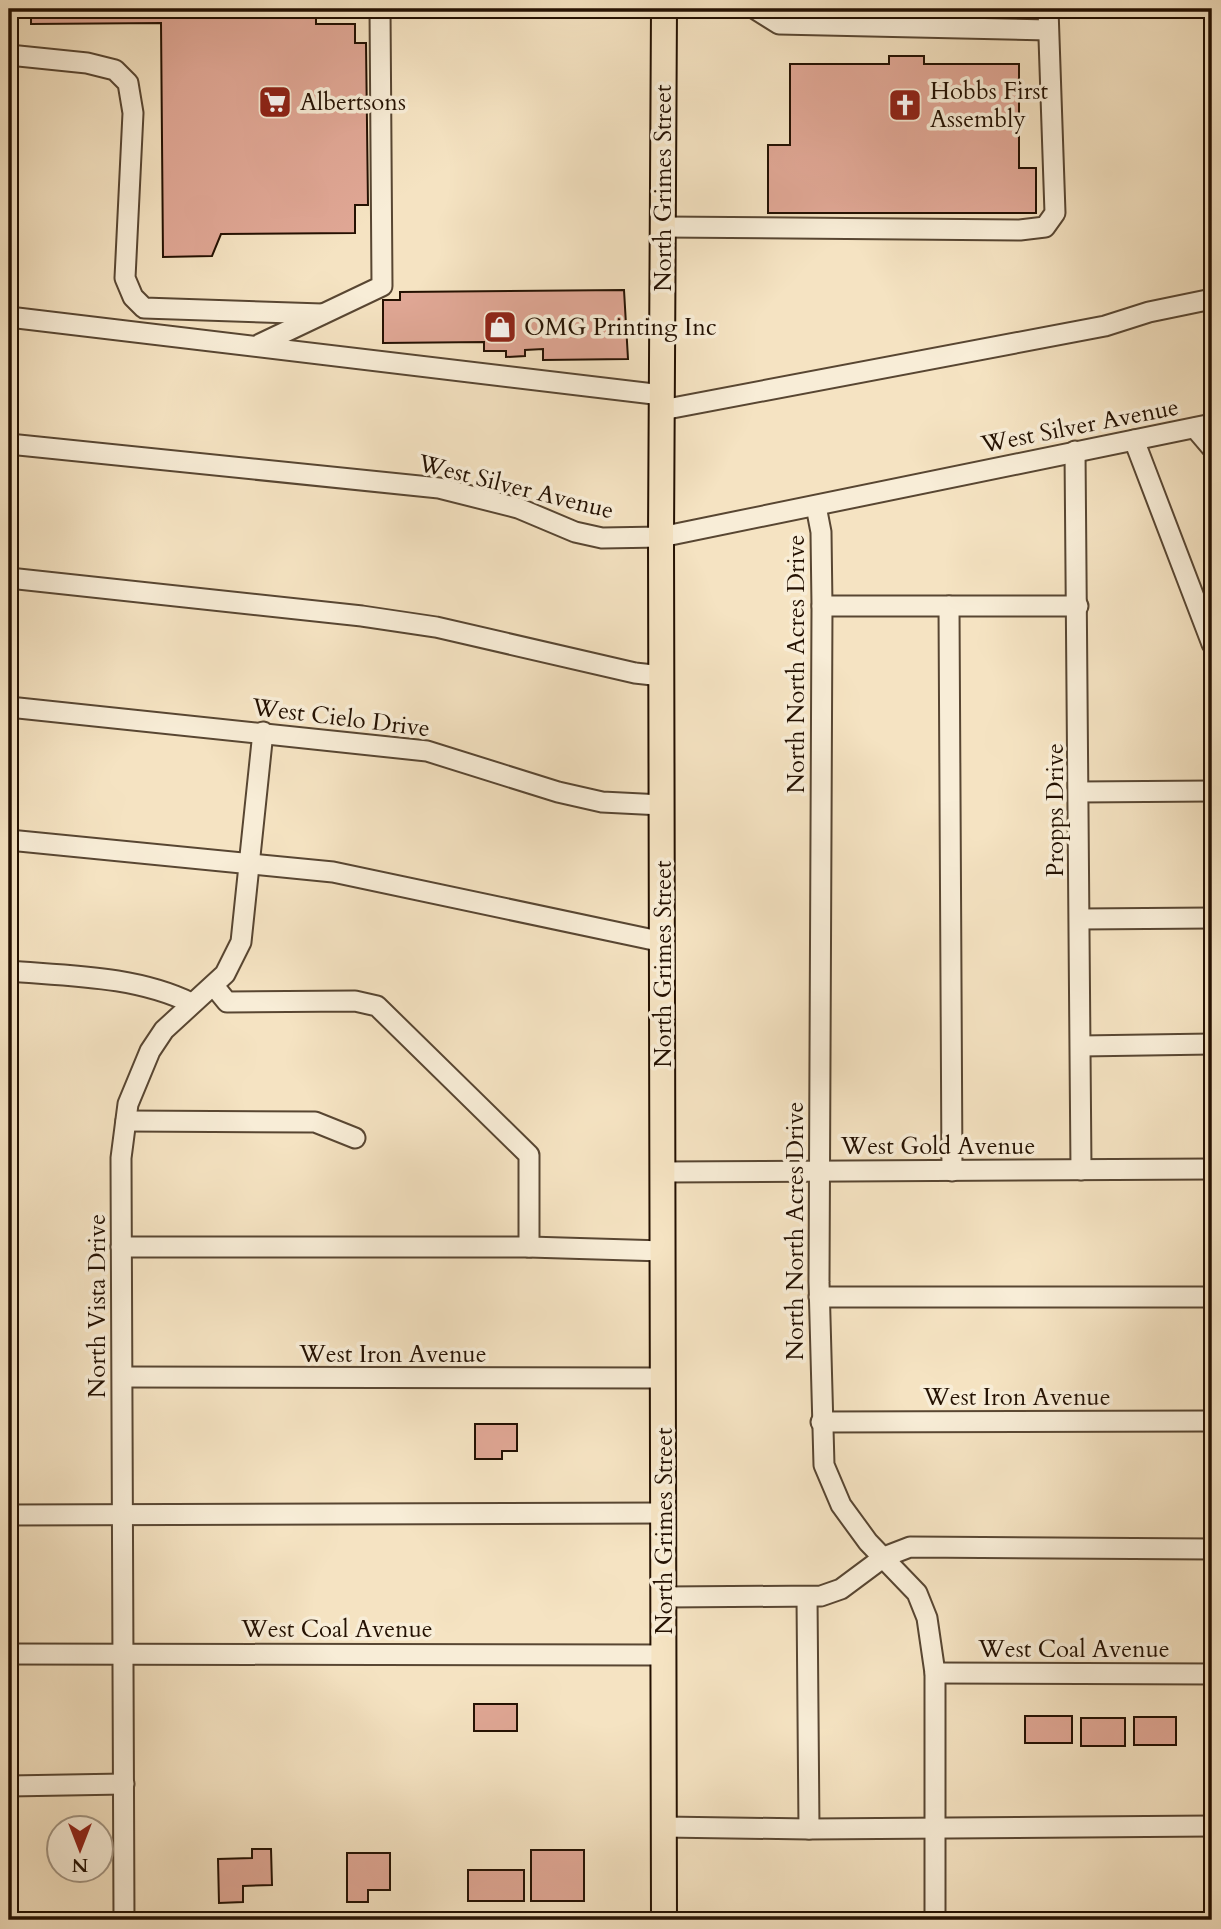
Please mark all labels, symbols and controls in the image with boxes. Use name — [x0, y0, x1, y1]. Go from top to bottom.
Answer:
place label: Hobbs First Assembly — [930, 75, 1048, 136]
supermarket icon: Albertsons — [256, 83, 294, 121]
street label: North Grimes Street — [647, 84, 680, 292]
place label: Albertsons — [300, 86, 406, 119]
church icon: Hobbs First Assembly — [886, 86, 924, 124]
shop icon: OMG Printing Inc — [481, 308, 519, 346]
place label: OMG Printing Inc — [524, 311, 717, 344]
street label: West Silver Avenue — [978, 391, 1182, 462]
street label: West Silver Avenue — [414, 447, 617, 527]
street label: North North Acres Drive — [780, 535, 813, 793]
street label: West Cielo Drive — [249, 691, 432, 745]
street label: Propps Drive — [1039, 743, 1072, 877]
street label: North Grimes Street — [647, 860, 680, 1068]
street label: North North Acres Drive — [779, 1102, 812, 1360]
street label: West Gold Avenue — [840, 1130, 1035, 1163]
street label: North Vista Drive — [81, 1214, 114, 1398]
street label: West Iron Avenue — [298, 1338, 487, 1371]
street label: West Iron Avenue — [922, 1381, 1111, 1414]
street label: North Grimes Street — [648, 1427, 681, 1635]
street label: West Coal Avenue — [240, 1613, 433, 1646]
street label: West Coal Avenue — [977, 1633, 1170, 1666]
north arrow — [46, 1814, 116, 1884]
text: N — [71, 1852, 88, 1878]

